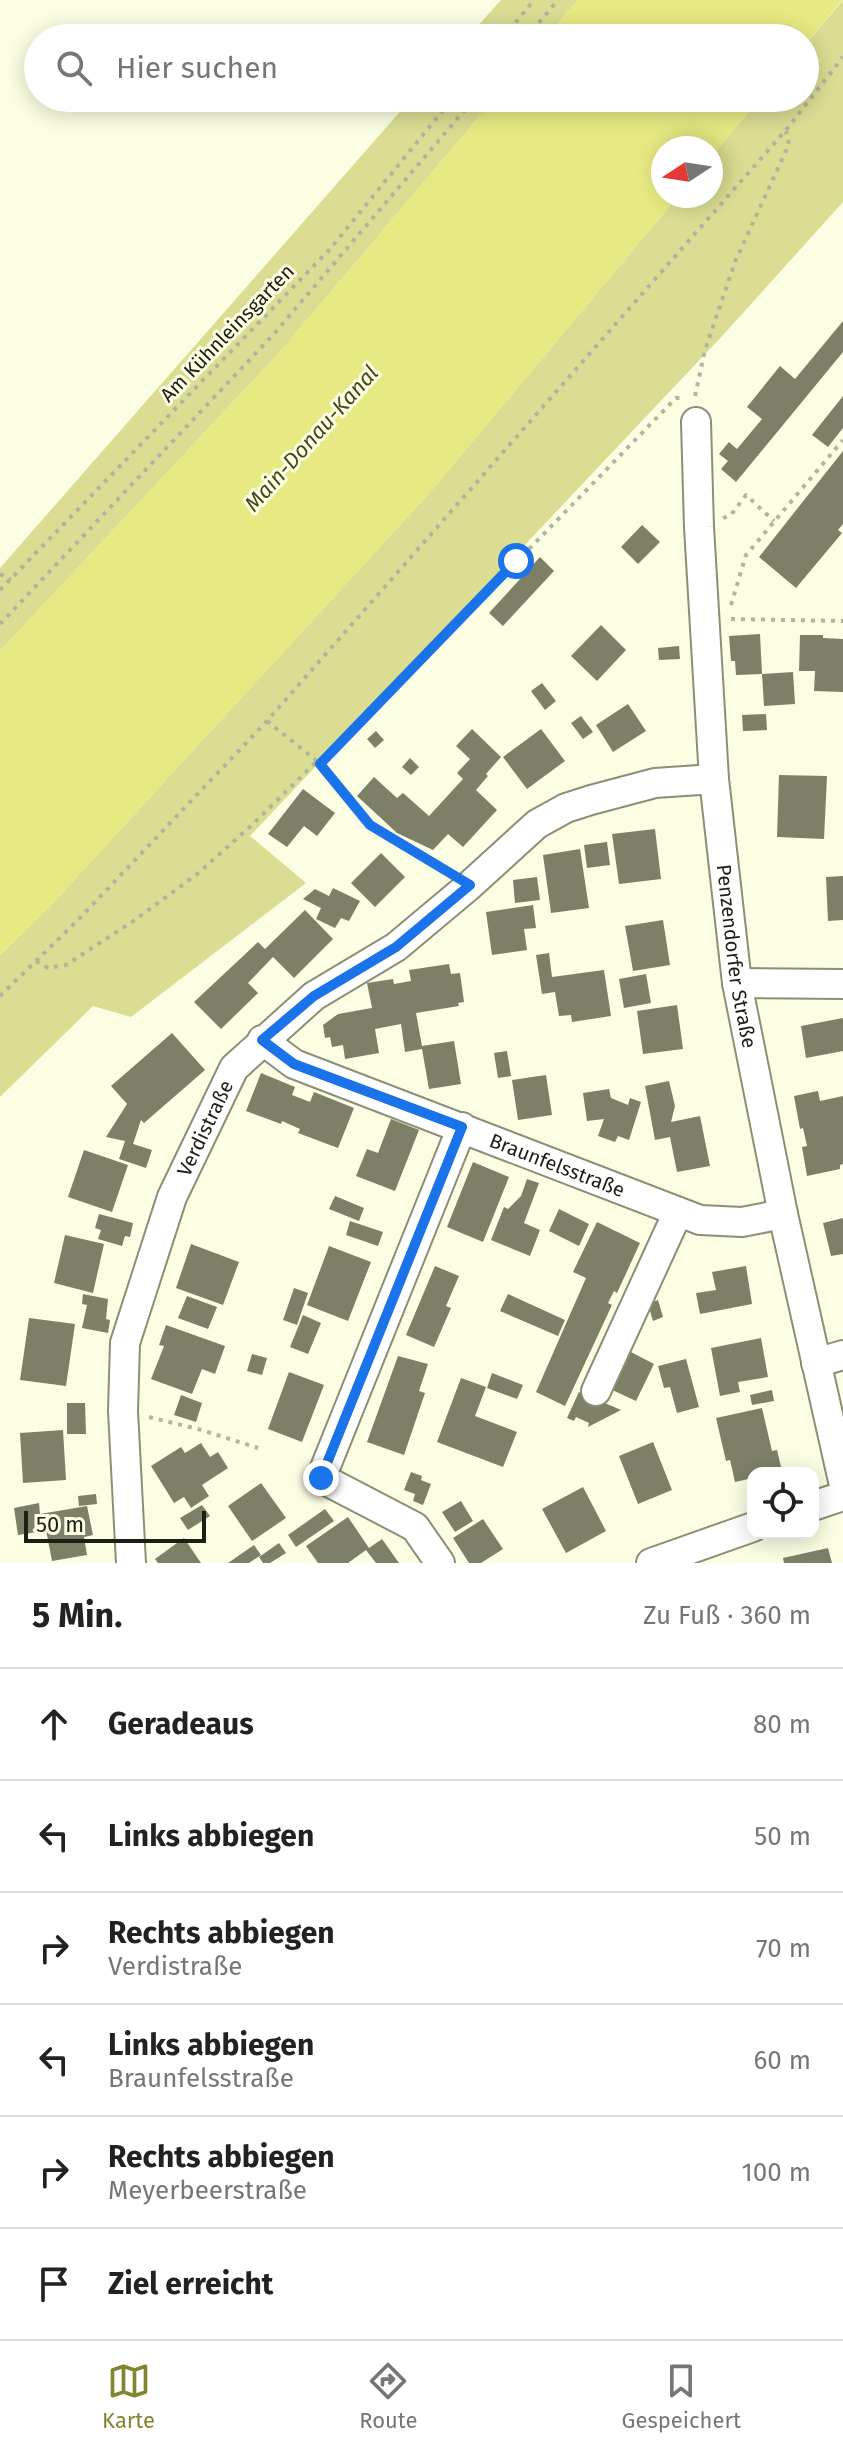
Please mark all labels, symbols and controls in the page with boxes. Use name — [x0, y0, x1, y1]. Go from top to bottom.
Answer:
search box — [24, 24, 819, 112]
icon: search — [52, 46, 96, 90]
text: Hier suchen — [116, 50, 278, 86]
north arrow — [651, 136, 723, 208]
street label: Am Kühnleinsgarten — [155, 259, 299, 407]
water label: Main-Donau-Kanal — [239, 360, 384, 517]
route start — [498, 543, 534, 579]
street label: Penzendorfer Straße — [712, 863, 762, 1050]
street label: Verdistraße — [172, 1076, 238, 1180]
street label: Braunfelsstraße — [486, 1128, 628, 1202]
route end — [303, 1460, 339, 1496]
map controls — [747, 1467, 819, 1539]
button: locate — [747, 1467, 819, 1539]
scale bar — [24, 1507, 206, 1543]
text: 50 m — [36, 1511, 84, 1538]
text: 5 Min. — [32, 1595, 122, 1636]
text: Zu Fuß · 360 m — [643, 1600, 811, 1631]
icon: ahead — [32, 1702, 76, 1746]
text: Geradeaus — [108, 1706, 254, 1742]
text: 80 m — [753, 1709, 811, 1740]
icon: left — [32, 1814, 76, 1858]
text: Links abbiegen — [108, 1818, 314, 1854]
text: 50 m — [754, 1821, 811, 1852]
text: Rechts abbiegen — [108, 1915, 335, 1951]
icon: right — [32, 1926, 76, 1970]
text: 70 m — [756, 1933, 811, 1964]
text: Verdistraße — [108, 1951, 243, 1982]
text: Links abbiegen — [108, 2027, 314, 2063]
icon: left — [32, 2038, 76, 2082]
text: 60 m — [753, 2045, 811, 2076]
text: Braunfelsstraße — [108, 2063, 294, 2094]
text: Rechts abbiegen — [108, 2139, 335, 2175]
icon: right — [32, 2150, 76, 2194]
text: 100 m — [742, 2157, 811, 2188]
text: Meyerbeerstraße — [108, 2175, 307, 2206]
icon: arrive — [32, 2262, 76, 2306]
text: Ziel erreicht — [108, 2266, 273, 2302]
tab: Karte — [102, 2359, 155, 2434]
tab: Route — [359, 2359, 417, 2434]
tab: Gespeichert — [622, 2359, 741, 2434]

